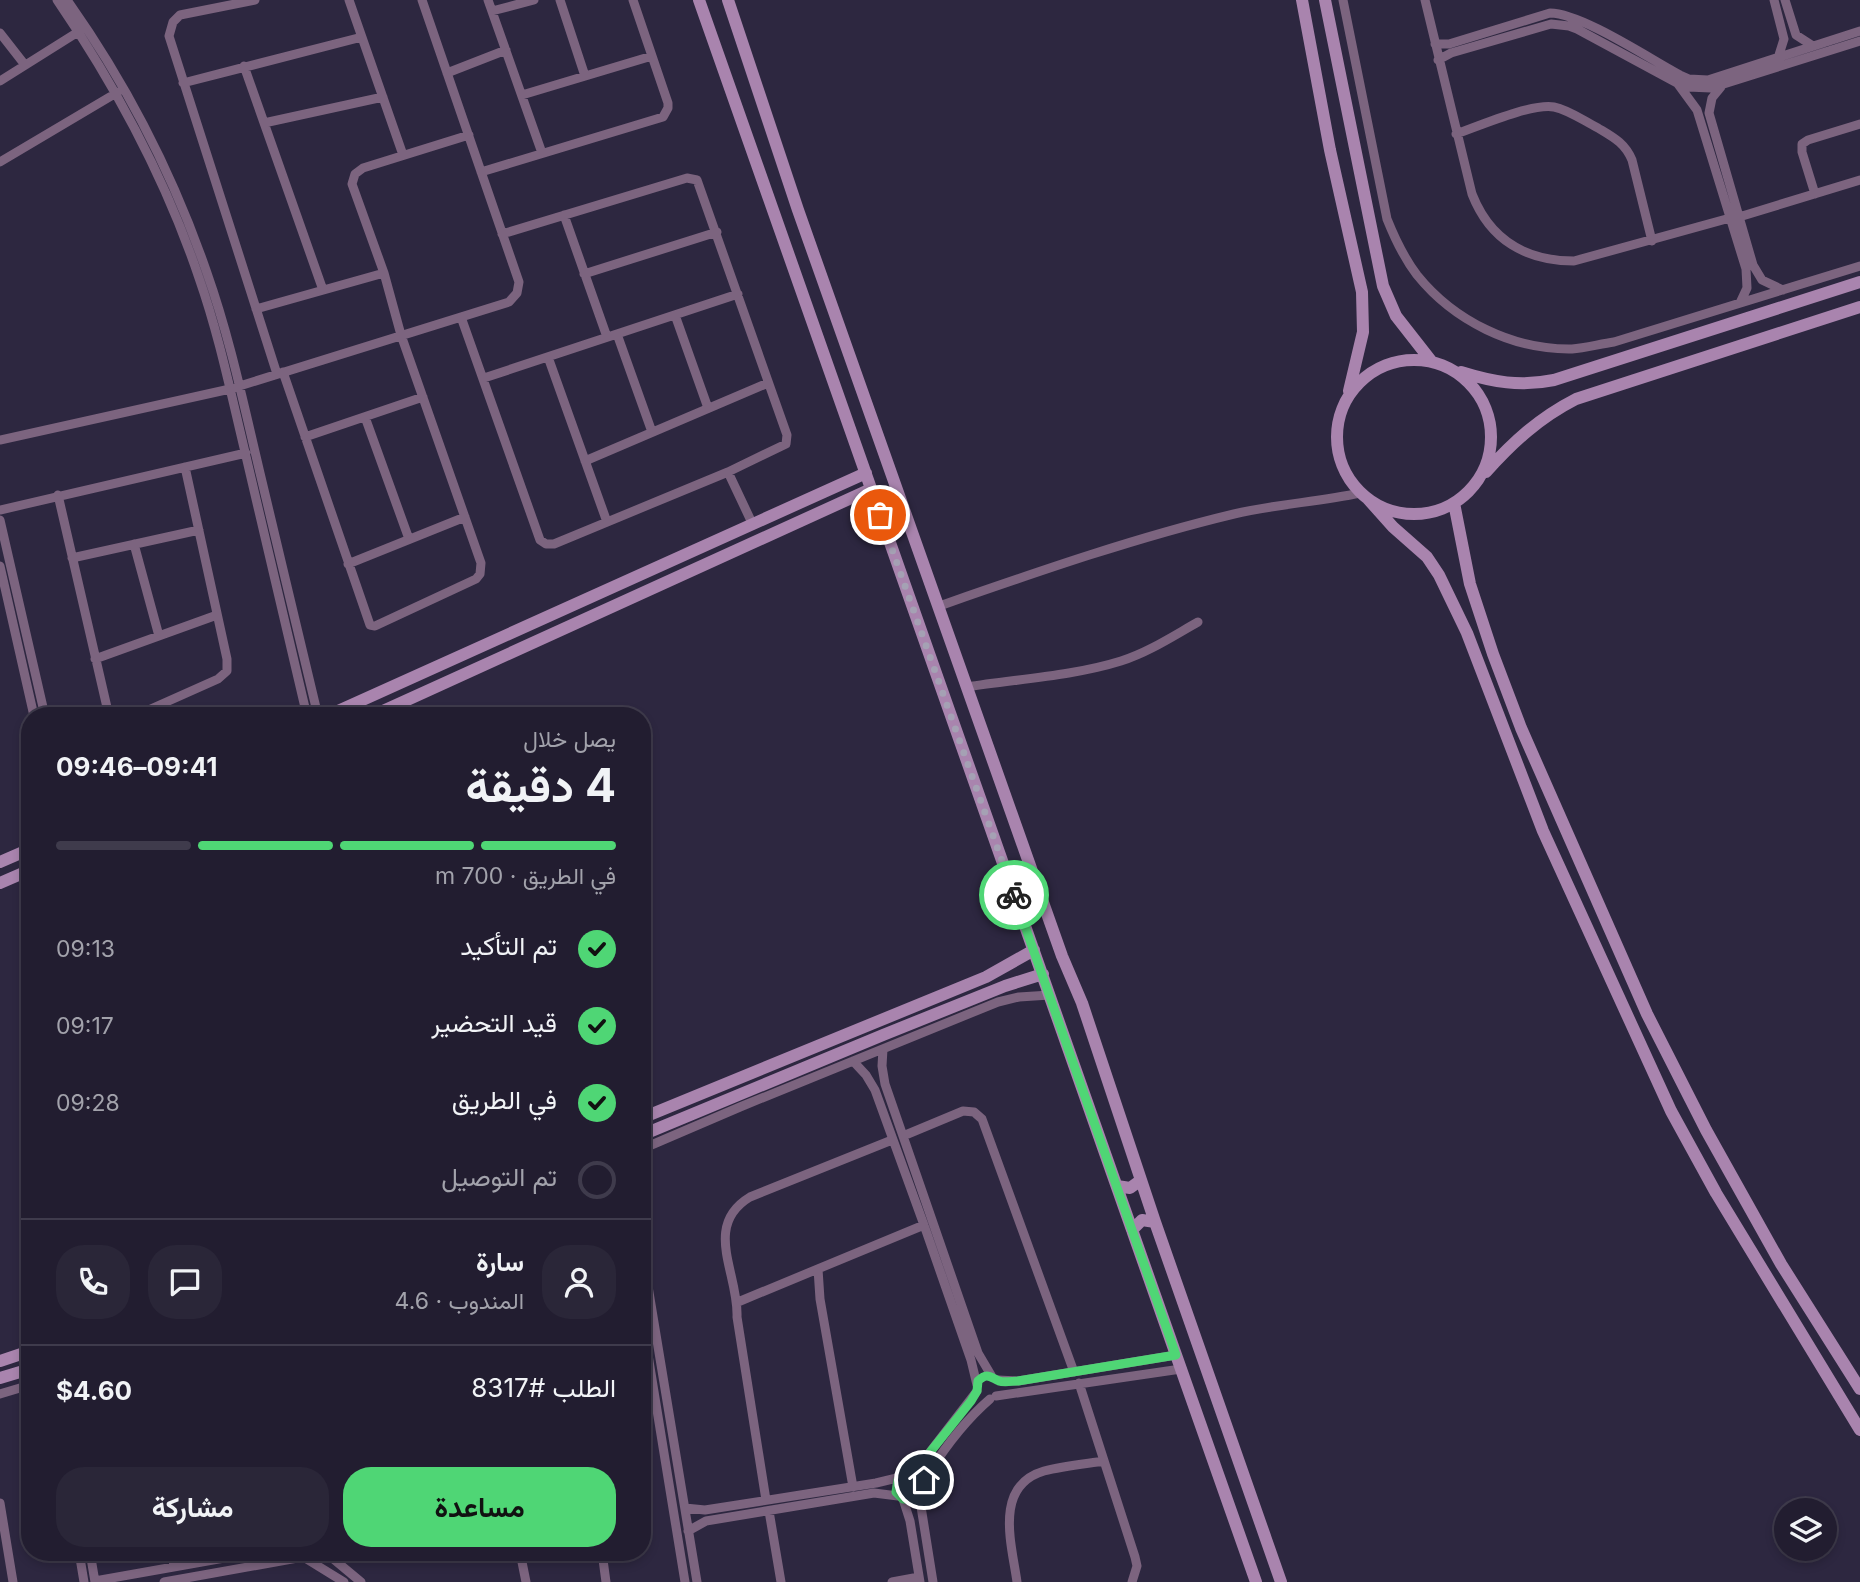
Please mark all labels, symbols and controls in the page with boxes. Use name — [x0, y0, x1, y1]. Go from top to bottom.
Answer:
pin — [850, 485, 910, 545]
icon: bag — [861, 496, 899, 534]
text: يصل خلال — [523, 725, 616, 753]
text: 09:41–09:46 — [56, 751, 217, 782]
text: 4 دقيقة — [466, 757, 616, 813]
courier — [979, 860, 1049, 930]
text: في الطريق · 700 m — [435, 862, 616, 890]
icon: bike — [995, 876, 1033, 914]
text: تم التأكيد — [460, 930, 557, 961]
icon: check — [578, 930, 616, 968]
text: 09:13 — [56, 935, 115, 963]
text: قيد التحضير — [431, 1007, 557, 1038]
icon: check — [578, 1007, 616, 1045]
text: 09:17 — [56, 1012, 114, 1040]
text: في الطريق — [452, 1084, 557, 1115]
icon: check — [578, 1084, 616, 1122]
text: 09:28 — [56, 1089, 120, 1117]
text: تم التوصيل — [441, 1161, 557, 1192]
button: phone — [56, 1245, 130, 1319]
button: chat — [148, 1245, 222, 1319]
button: person — [542, 1245, 616, 1319]
text: سارة — [476, 1246, 524, 1277]
text: المندوب · 4.6 — [395, 1287, 524, 1315]
text: الطلب #8317 — [471, 1372, 616, 1403]
text: $4.60 — [56, 1375, 132, 1406]
pin — [894, 1450, 954, 1510]
icon: home — [905, 1461, 943, 1499]
button: مشاركة — [56, 1467, 329, 1547]
button: مساعدة — [343, 1467, 616, 1547]
map controls — [1774, 1498, 1837, 1561]
button: layers — [1774, 1498, 1837, 1561]

